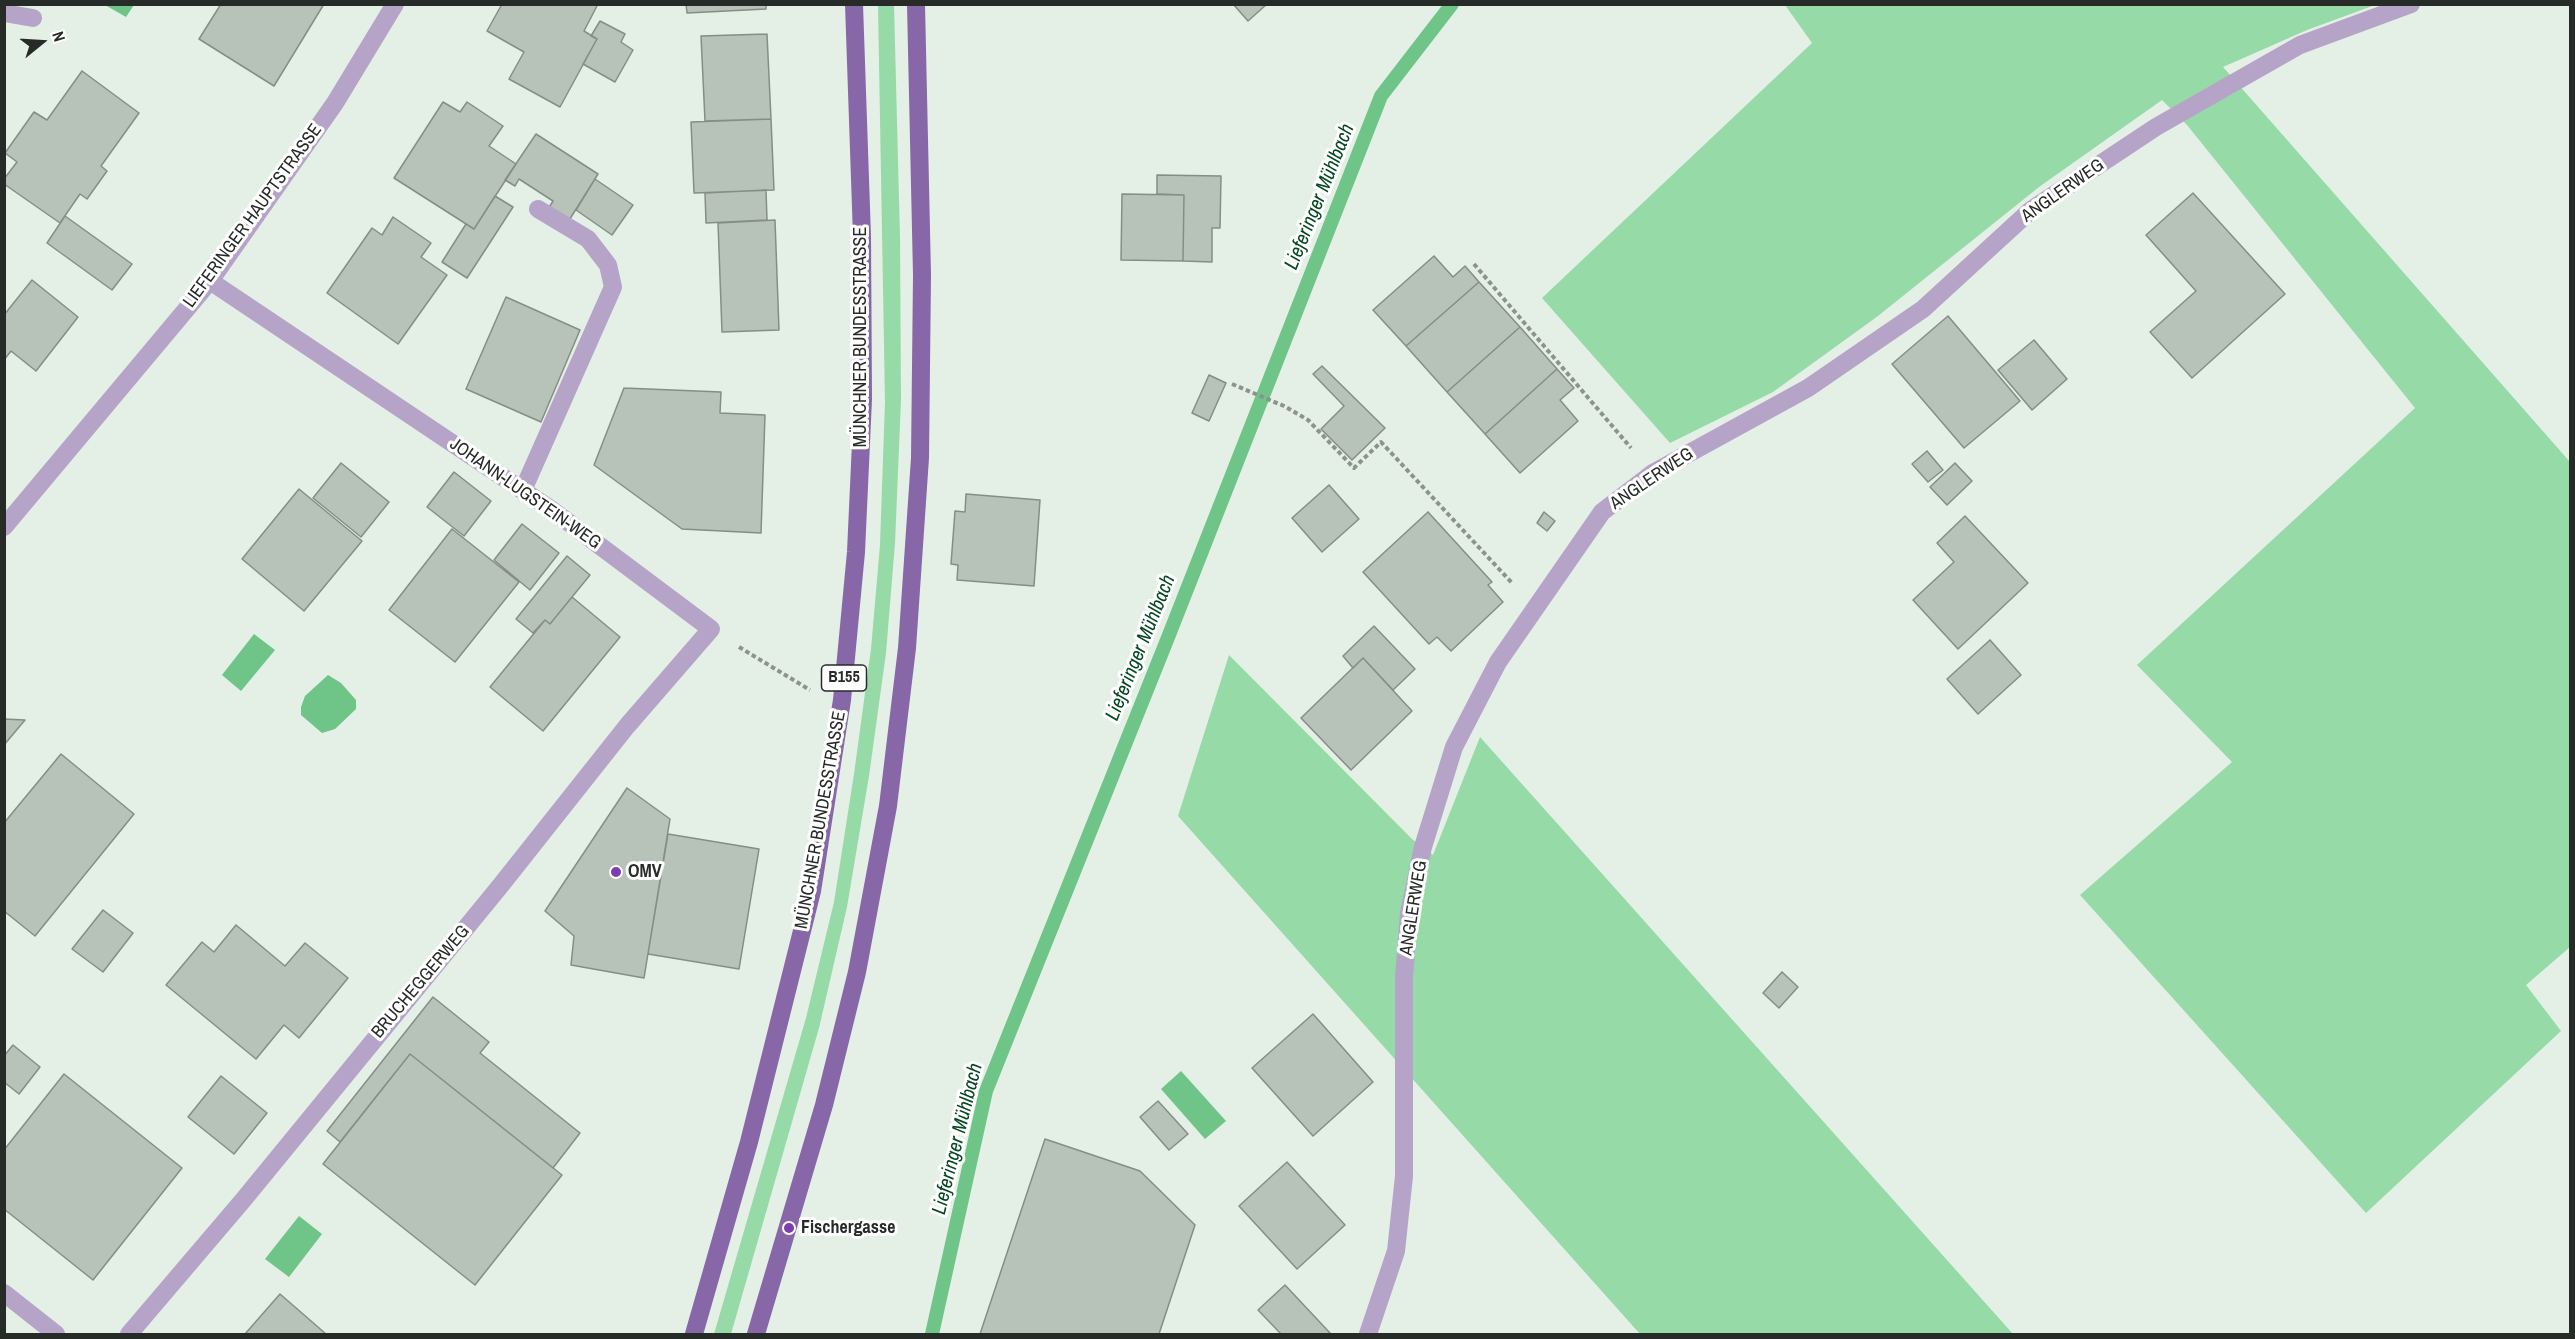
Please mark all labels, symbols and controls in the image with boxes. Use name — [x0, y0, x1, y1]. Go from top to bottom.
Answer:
north arrow — [12, 12, 72, 72]
text: N — [47, 29, 71, 44]
street label: LIEFERINGER HAUPTSTRASSE — [179, 120, 327, 312]
water label: Lieferinger Mühlbach — [1280, 121, 1360, 273]
street label: ANGLERWEG — [2018, 155, 2108, 227]
street label: MÜNCHNER BUNDESSTRASSE — [850, 227, 872, 447]
street label: JOHANN-LUGSTEIN-WEG — [445, 434, 605, 554]
street label: ANGLERWEG — [1606, 443, 1698, 515]
water label: Lieferinger Mühlbach — [1101, 572, 1181, 724]
road number: B155 — [822, 665, 866, 691]
street label: MÜNCHNER BUNDESSTRASSE — [791, 710, 851, 930]
street label: ANGLERWEG — [1396, 859, 1432, 957]
place label: OMV — [628, 861, 662, 883]
marker: OMV — [609, 865, 623, 879]
street label: BRUCHEGGERWEG — [367, 921, 475, 1043]
water label: Lieferinger Mühlbach — [928, 1061, 988, 1217]
place label: Fischergasse — [801, 1217, 895, 1239]
marker: Fischergasse — [782, 1221, 796, 1235]

